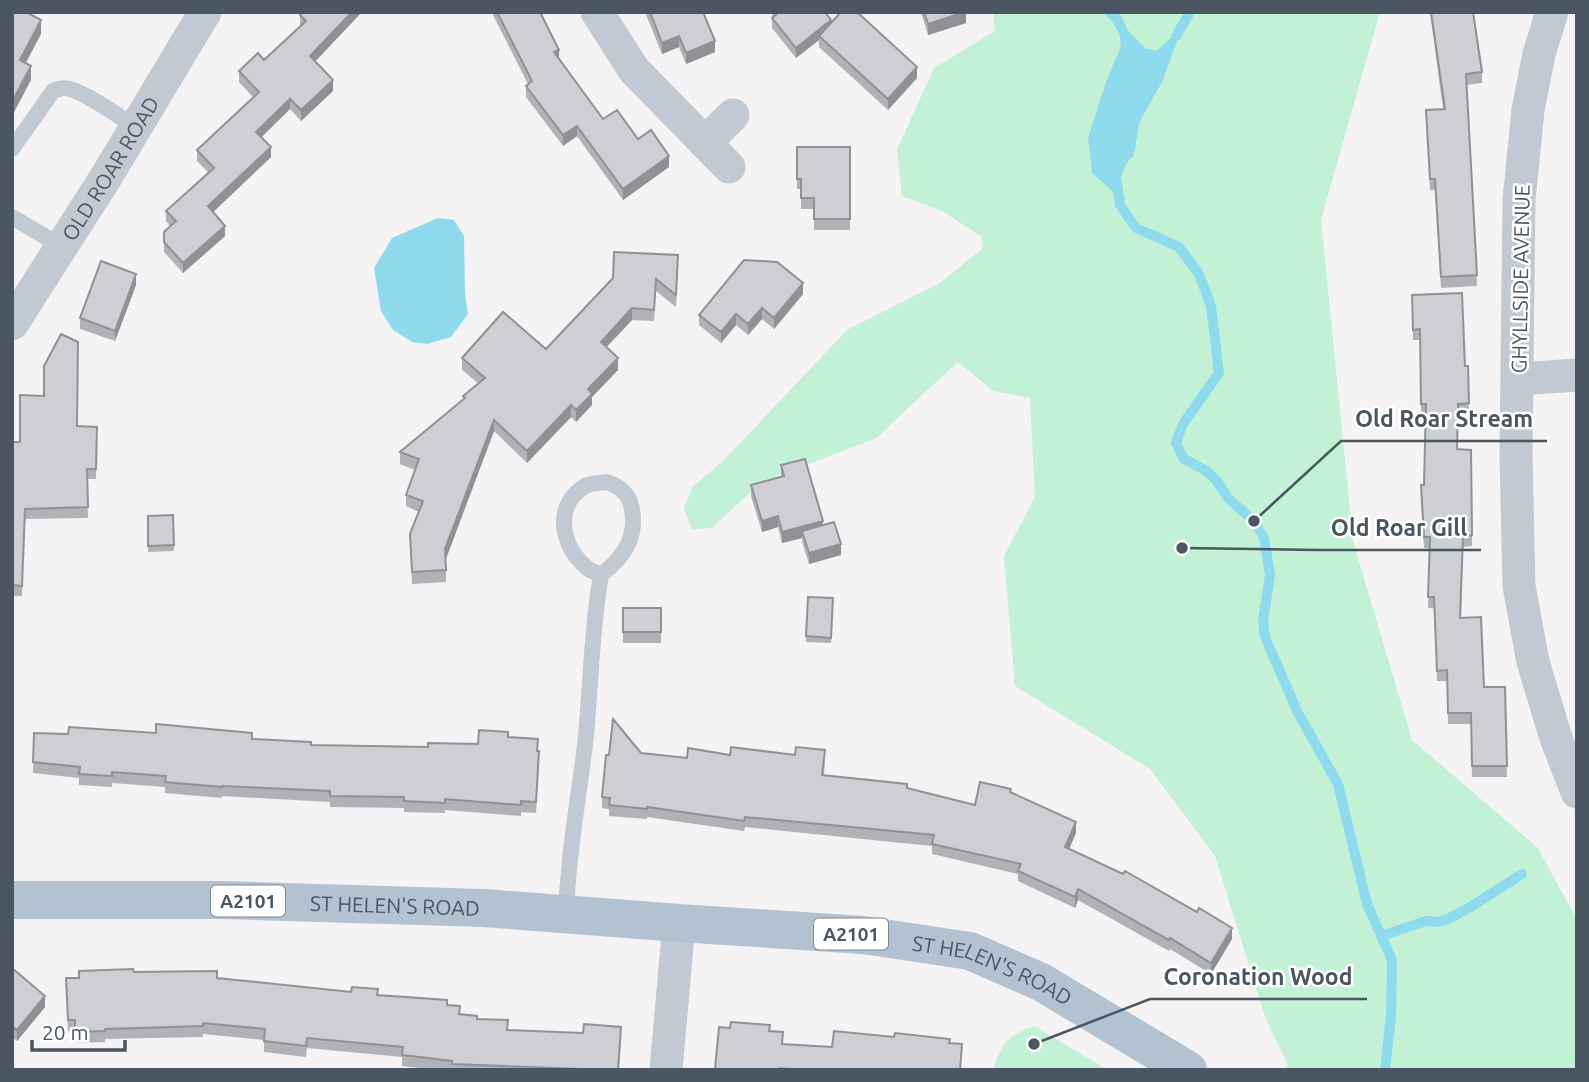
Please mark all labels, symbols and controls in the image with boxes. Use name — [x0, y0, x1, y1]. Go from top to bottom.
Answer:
street label: OLD ROAR ROAD — [57, 92, 164, 245]
street label: GHYLLSIDE AVENUE — [1506, 184, 1534, 374]
callout: Old Roar Stream — [1341, 397, 1547, 441]
text: Old Roar Stream — [1355, 406, 1533, 431]
callout: Old Roar Gill — [1317, 506, 1481, 550]
text: Old Roar Gill — [1331, 515, 1467, 540]
road number: A2101 — [211, 886, 285, 917]
street label: ST HELEN'S ROAD — [310, 891, 480, 920]
road number: A2101 — [814, 918, 888, 950]
street label: ST HELEN'S ROAD — [911, 931, 1077, 1010]
callout: Coronation Wood — [1150, 955, 1367, 999]
text: Coronation Wood — [1164, 964, 1352, 989]
scale bar — [32, 1009, 124, 1052]
text: 20 m — [42, 1020, 89, 1044]

